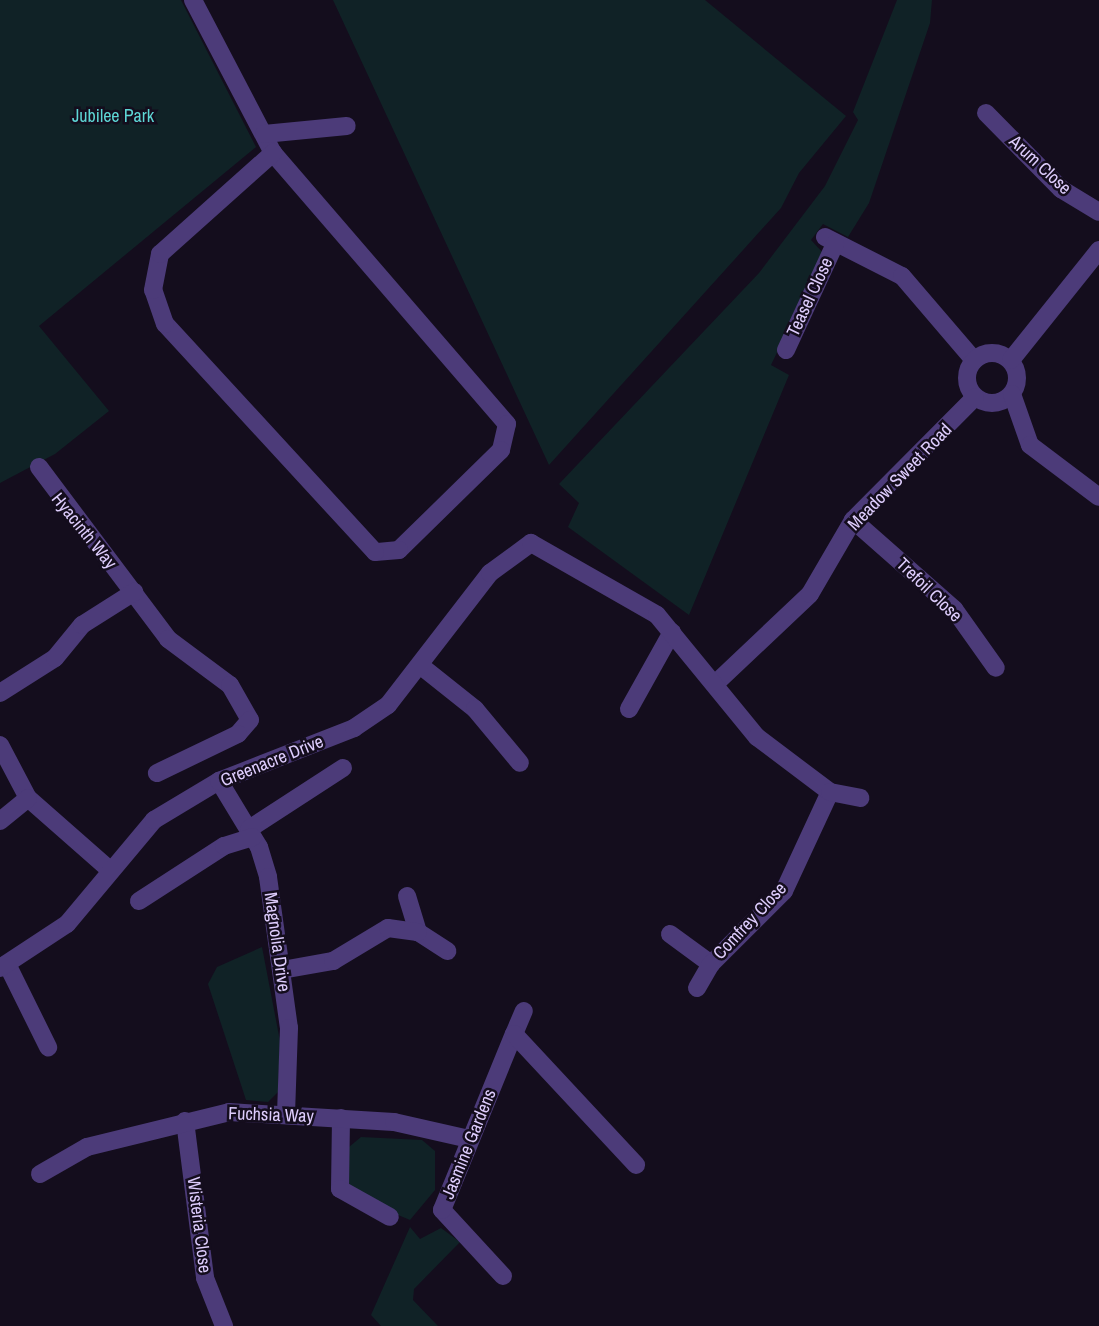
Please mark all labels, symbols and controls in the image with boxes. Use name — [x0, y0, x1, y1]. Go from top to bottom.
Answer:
park label: Jubilee Park — [72, 105, 154, 127]
street label: Arum Close — [1004, 131, 1076, 199]
street label: Teasel Close — [782, 254, 838, 340]
street label: Meadow Sweet Road — [844, 419, 956, 535]
street label: Hyacinth Way — [47, 489, 121, 573]
street label: Trefoil Close — [892, 553, 966, 627]
street label: Greenacre Drive — [217, 731, 327, 791]
street label: Comfrey Close — [709, 878, 791, 964]
street label: Magnolia Drive — [259, 891, 295, 993]
street label: Jasmine Gardens — [437, 1086, 501, 1202]
street label: Fuchsia Way — [228, 1103, 314, 1127]
street label: Wisteria Close — [182, 1176, 216, 1274]

